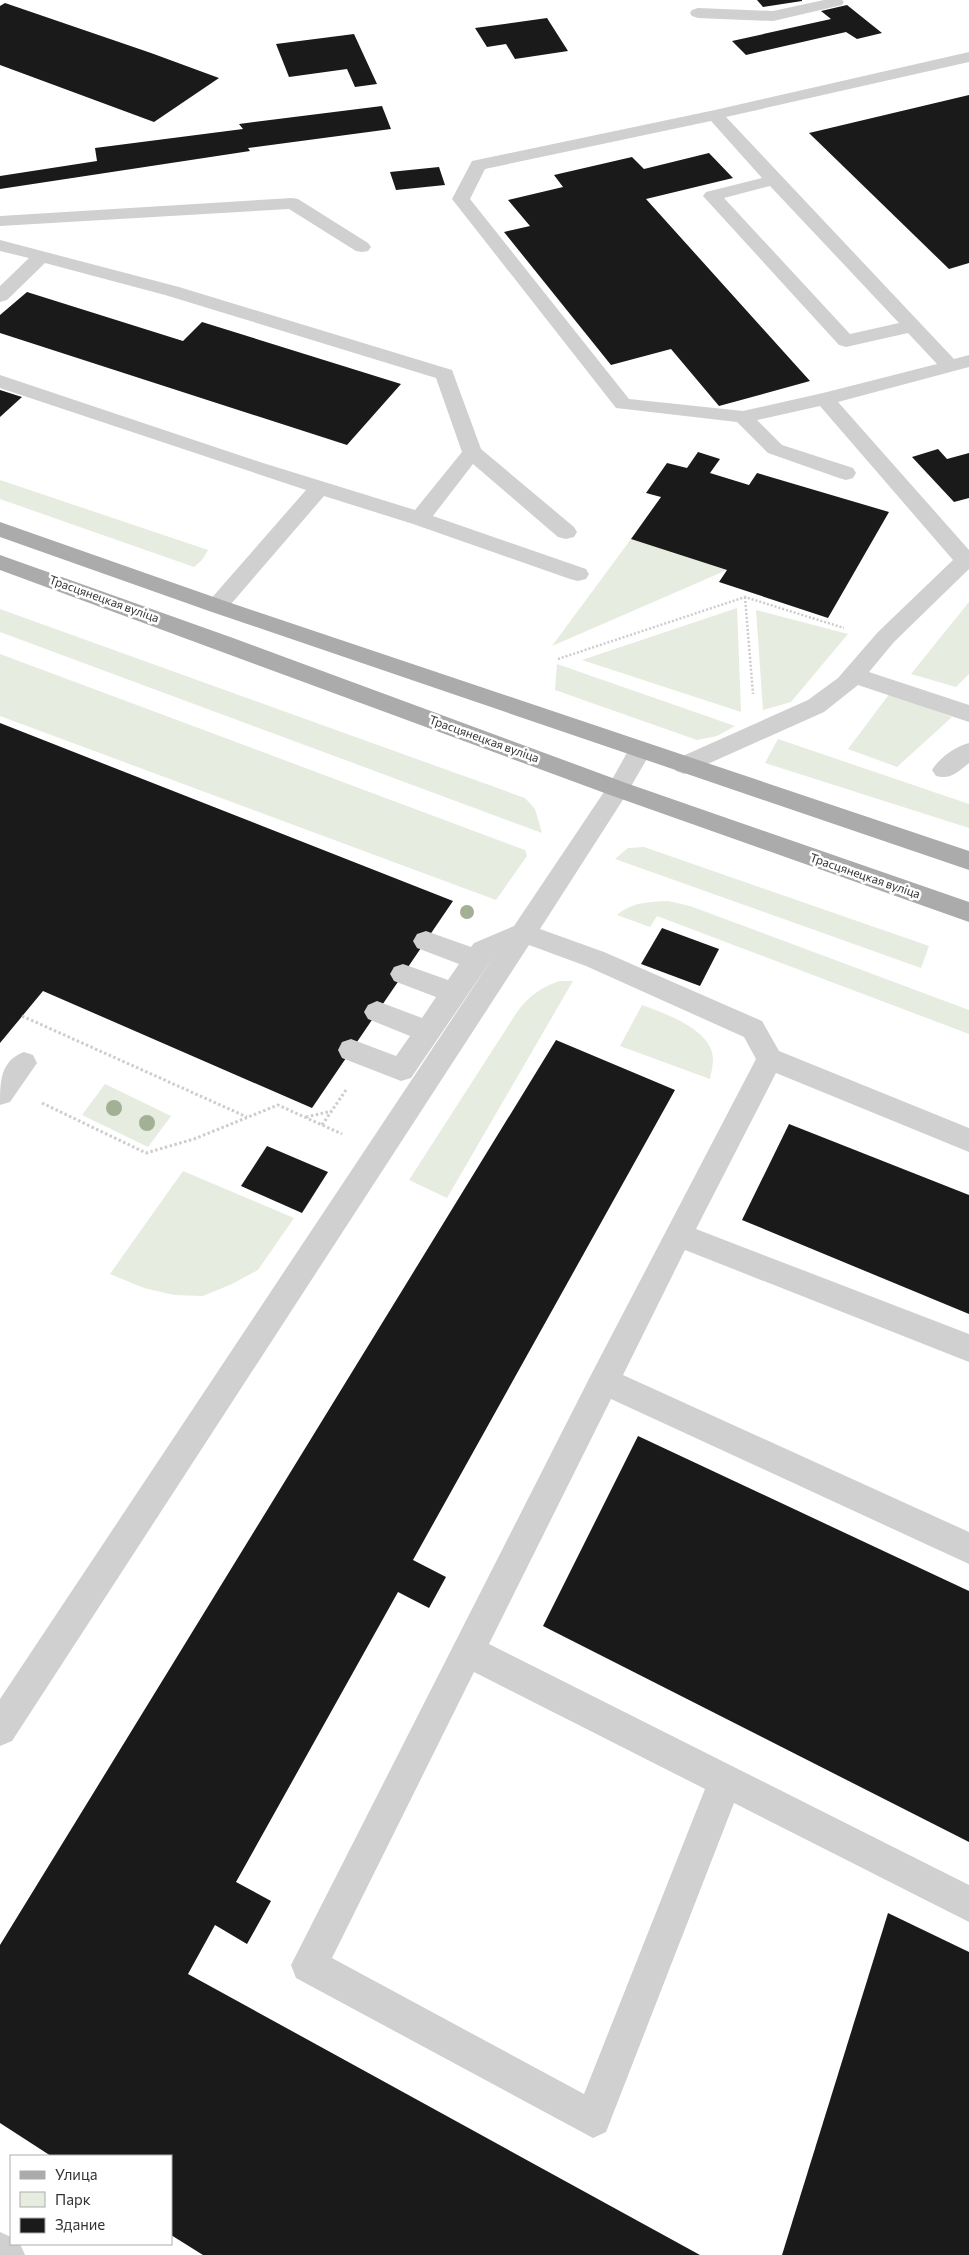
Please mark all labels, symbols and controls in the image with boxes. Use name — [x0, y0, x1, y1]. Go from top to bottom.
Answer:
street label: Трасцянецкая вуліца — [47, 572, 161, 624]
street label: Трасцянецкая вуліца — [427, 712, 541, 764]
street label: Трасцянецкая вуліца — [808, 850, 922, 901]
legend — [10, 2155, 172, 2245]
text: Улица — [55, 2165, 97, 2183]
text: Парк — [55, 2190, 91, 2208]
text: Здание — [55, 2215, 105, 2233]

